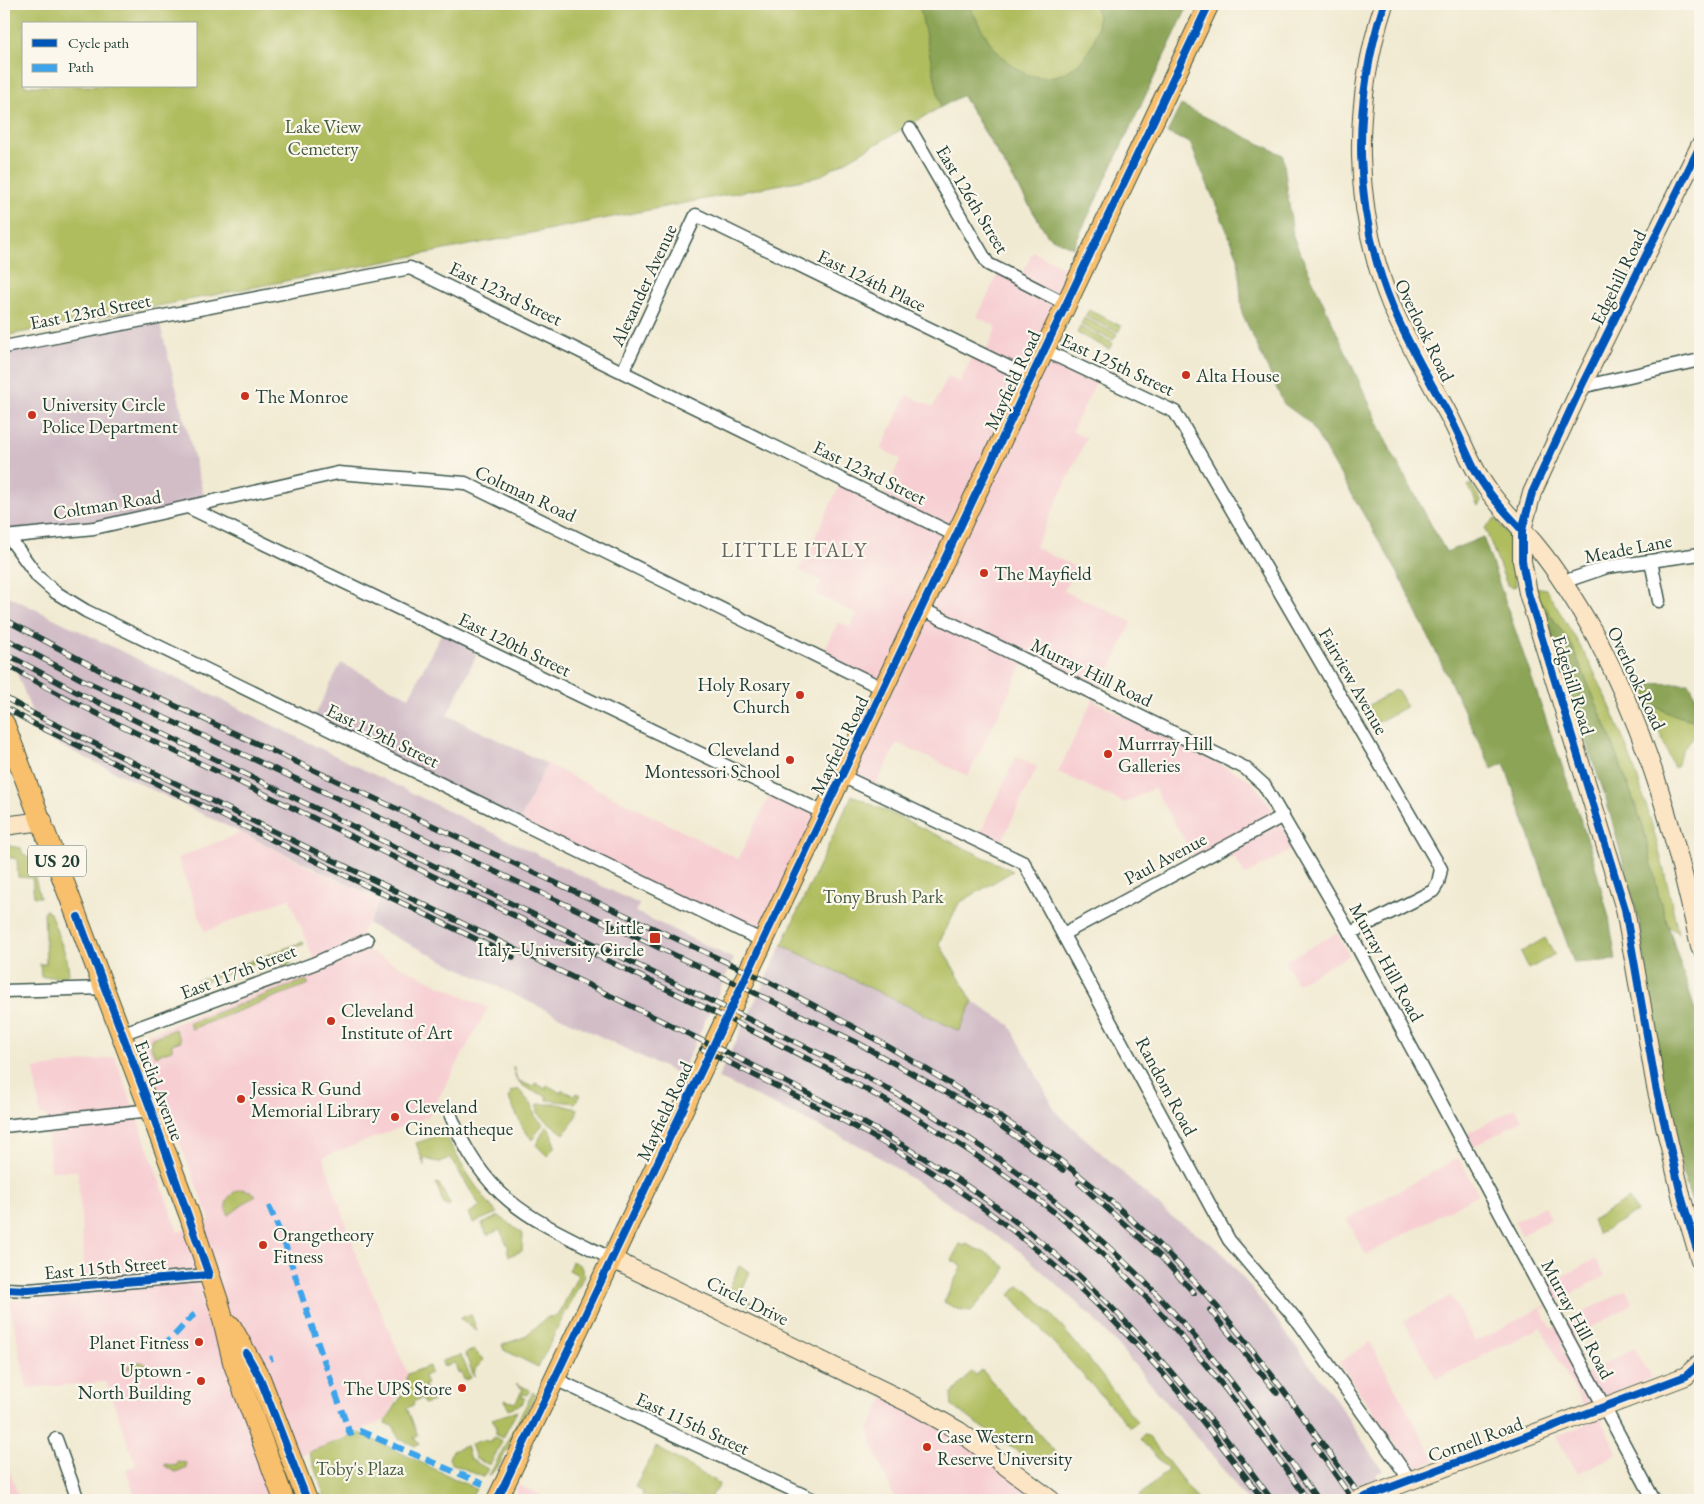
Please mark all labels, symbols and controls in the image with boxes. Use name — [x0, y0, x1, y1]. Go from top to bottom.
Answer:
legend — [22, 22, 198, 88]
text: Cycle path — [68, 33, 130, 52]
text: Path — [68, 57, 94, 76]
park label: Lake View Cemetery — [285, 114, 362, 161]
street label: East 126th Street — [930, 140, 1015, 258]
street label: Alexander Avenue — [604, 220, 683, 351]
street label: Edgehill Road — [1585, 225, 1652, 329]
street label: East 124th Place — [813, 243, 930, 318]
street label: East 123rd Street — [445, 255, 566, 332]
street label: Overlook Road — [1389, 275, 1460, 386]
street label: East 123rd Street — [28, 288, 153, 335]
street label: Mayfield Road — [978, 326, 1047, 434]
street label: East 125th Street — [1057, 327, 1179, 402]
place label: Alta House — [1195, 363, 1279, 388]
marker: Alta House — [1180, 369, 1192, 381]
place label: The Monroe — [255, 384, 348, 409]
marker: The Monroe — [239, 390, 251, 402]
place label: University Circle Police Department — [42, 392, 178, 439]
marker: University Circle Police Department — [26, 409, 38, 421]
street label: East 123rd Street — [809, 434, 930, 511]
street label: Coltman Road — [471, 459, 581, 528]
street label: Coltman Road — [51, 484, 163, 525]
street label: Meade Lane — [1582, 528, 1674, 569]
district label: LITTLE ITALY — [721, 536, 868, 563]
place label: The Mayfield — [994, 561, 1092, 586]
marker: The Mayfield — [978, 567, 990, 579]
street label: East 120th Street — [454, 606, 575, 683]
street label: Overlook Road — [1602, 622, 1672, 734]
street label: Fairview Avenue — [1313, 623, 1394, 739]
street label: Murray Hill Road — [1027, 632, 1157, 713]
street label: Edgehill Road — [1547, 632, 1601, 738]
place label: Holy Rosary Church — [697, 672, 791, 719]
marker: Holy Rosary Church — [794, 689, 806, 701]
street label: Mayfield Road — [805, 691, 874, 799]
street label: East 119th Street — [322, 697, 443, 774]
place label: Murrray Hill Galleries — [1118, 731, 1213, 778]
place label: Cleveland Montessori School — [645, 737, 780, 784]
marker: Murrray Hill Galleries — [1102, 748, 1114, 760]
marker: Cleveland Montessori School — [784, 754, 796, 766]
street label: Paul Avenue — [1120, 826, 1211, 891]
road number: US 20 — [28, 846, 86, 876]
park label: Tony Brush Park — [822, 884, 945, 909]
street label: Murray Hill Road — [1344, 898, 1430, 1026]
place label: Little Italy–University Circle — [477, 915, 644, 962]
marker: Little Italy–University Circle — [648, 931, 662, 945]
street label: East 117th Street — [177, 938, 300, 1005]
place label: Cleveland Institute of Art — [341, 998, 452, 1045]
marker: Cleveland Institute of Art — [325, 1015, 337, 1027]
street label: Random Road — [1130, 1032, 1203, 1140]
street label: Euclid Avenue — [129, 1036, 190, 1144]
street label: Mayfield Road — [630, 1057, 699, 1165]
place label: Jessica R Gund Memorial Library — [249, 1076, 381, 1123]
marker: Jessica R Gund Memorial Library — [235, 1093, 247, 1105]
place label: Cleveland Cinematheque — [405, 1094, 513, 1141]
marker: Cleveland Cinematheque — [389, 1111, 401, 1123]
place label: Orangetheory Fitness — [273, 1222, 375, 1269]
marker: Orangetheory Fitness — [257, 1239, 269, 1251]
street label: East 115th Street — [43, 1250, 167, 1285]
street label: Murray Hill Road — [1536, 1255, 1620, 1384]
street label: Circle Drive — [702, 1270, 793, 1331]
place label: Planet Fitness — [89, 1330, 189, 1355]
marker: Planet Fitness — [193, 1336, 205, 1348]
place label: Uptown - North Building — [78, 1358, 192, 1405]
marker: Uptown - North Building — [195, 1375, 207, 1387]
place label: The UPS Store — [343, 1376, 452, 1401]
marker: The UPS Store — [456, 1382, 468, 1394]
street label: East 115th Street — [632, 1386, 754, 1461]
street label: Cornell Road — [1424, 1411, 1526, 1468]
place label: Case Western Reserve University — [937, 1424, 1073, 1471]
marker: Case Western Reserve University — [921, 1441, 933, 1453]
park label: Toby's Plaza — [316, 1456, 405, 1481]

